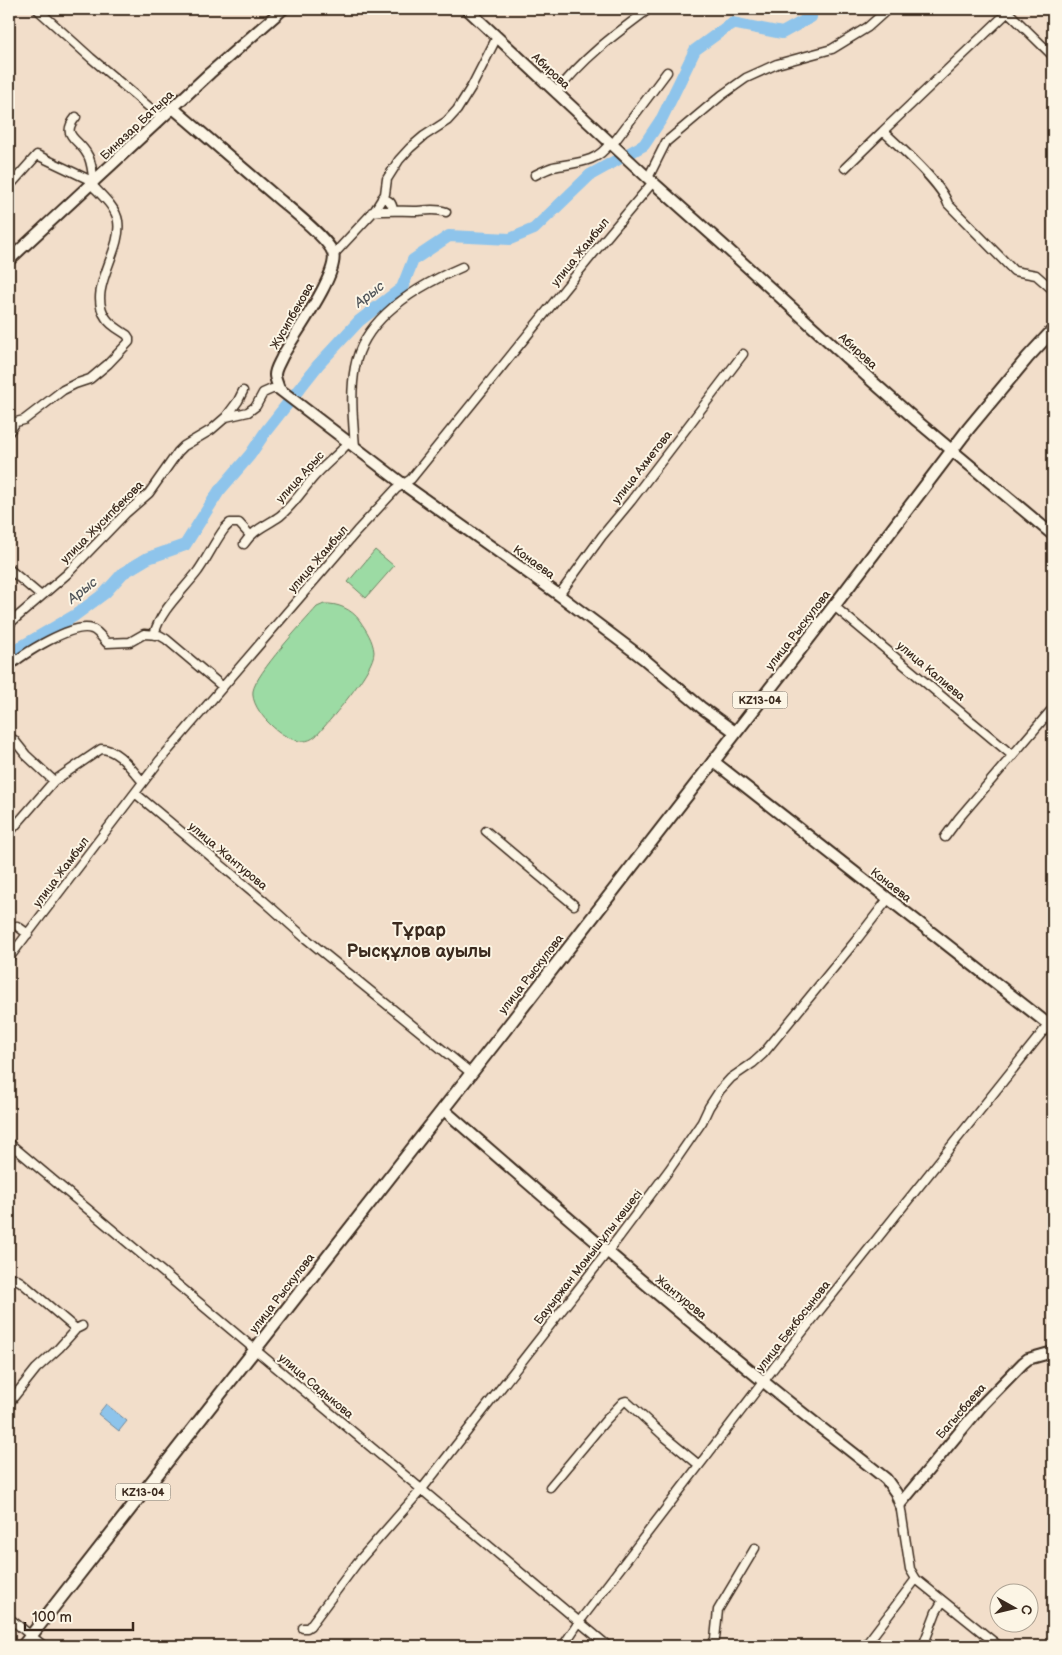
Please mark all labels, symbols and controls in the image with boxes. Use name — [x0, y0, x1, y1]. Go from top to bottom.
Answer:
street label: Абирова — [528, 49, 573, 93]
street label: Биназар Батыра — [97, 87, 177, 163]
street label: улица Жамбыл — [548, 215, 613, 290]
water label: Арыс — [350, 278, 388, 312]
street label: Жусипбекова — [267, 280, 318, 352]
street label: Абирова — [834, 329, 880, 373]
street label: улица Ахметова — [609, 428, 676, 507]
street label: улица Арыс — [273, 448, 328, 507]
street label: улица Жусипбекова — [58, 478, 147, 567]
street label: улица Жамбыл — [285, 523, 352, 596]
street label: Конаева — [510, 542, 558, 583]
water label: Арыс — [63, 573, 101, 608]
street label: улица Рыскулова — [763, 588, 834, 673]
street label: улица Калиева — [893, 638, 968, 704]
road number: KZ13-04 — [732, 692, 788, 708]
street label: улица Жантурова — [185, 819, 270, 894]
street label: улица Жамбыл — [30, 834, 93, 910]
street label: Конаева — [867, 865, 914, 906]
district label: Тұрар Рысқұлов ауылы — [347, 920, 491, 962]
street label: улица Рыскулова — [496, 932, 567, 1017]
street label: Бауыржан Момышұлы көшесі — [531, 1187, 646, 1328]
street label: улица Рыскулова — [247, 1251, 318, 1336]
street label: Жантурова — [652, 1272, 709, 1323]
street label: улица Бекбосынова — [753, 1278, 834, 1375]
street label: улица Садыкова — [275, 1351, 356, 1422]
street label: Багысбаева — [933, 1381, 989, 1442]
road number: KZ13-04 — [116, 1484, 170, 1500]
north arrow — [990, 1582, 1040, 1632]
scale bar — [25, 1600, 132, 1632]
text: С — [1017, 1604, 1035, 1616]
text: 100 m — [32, 1608, 72, 1627]

